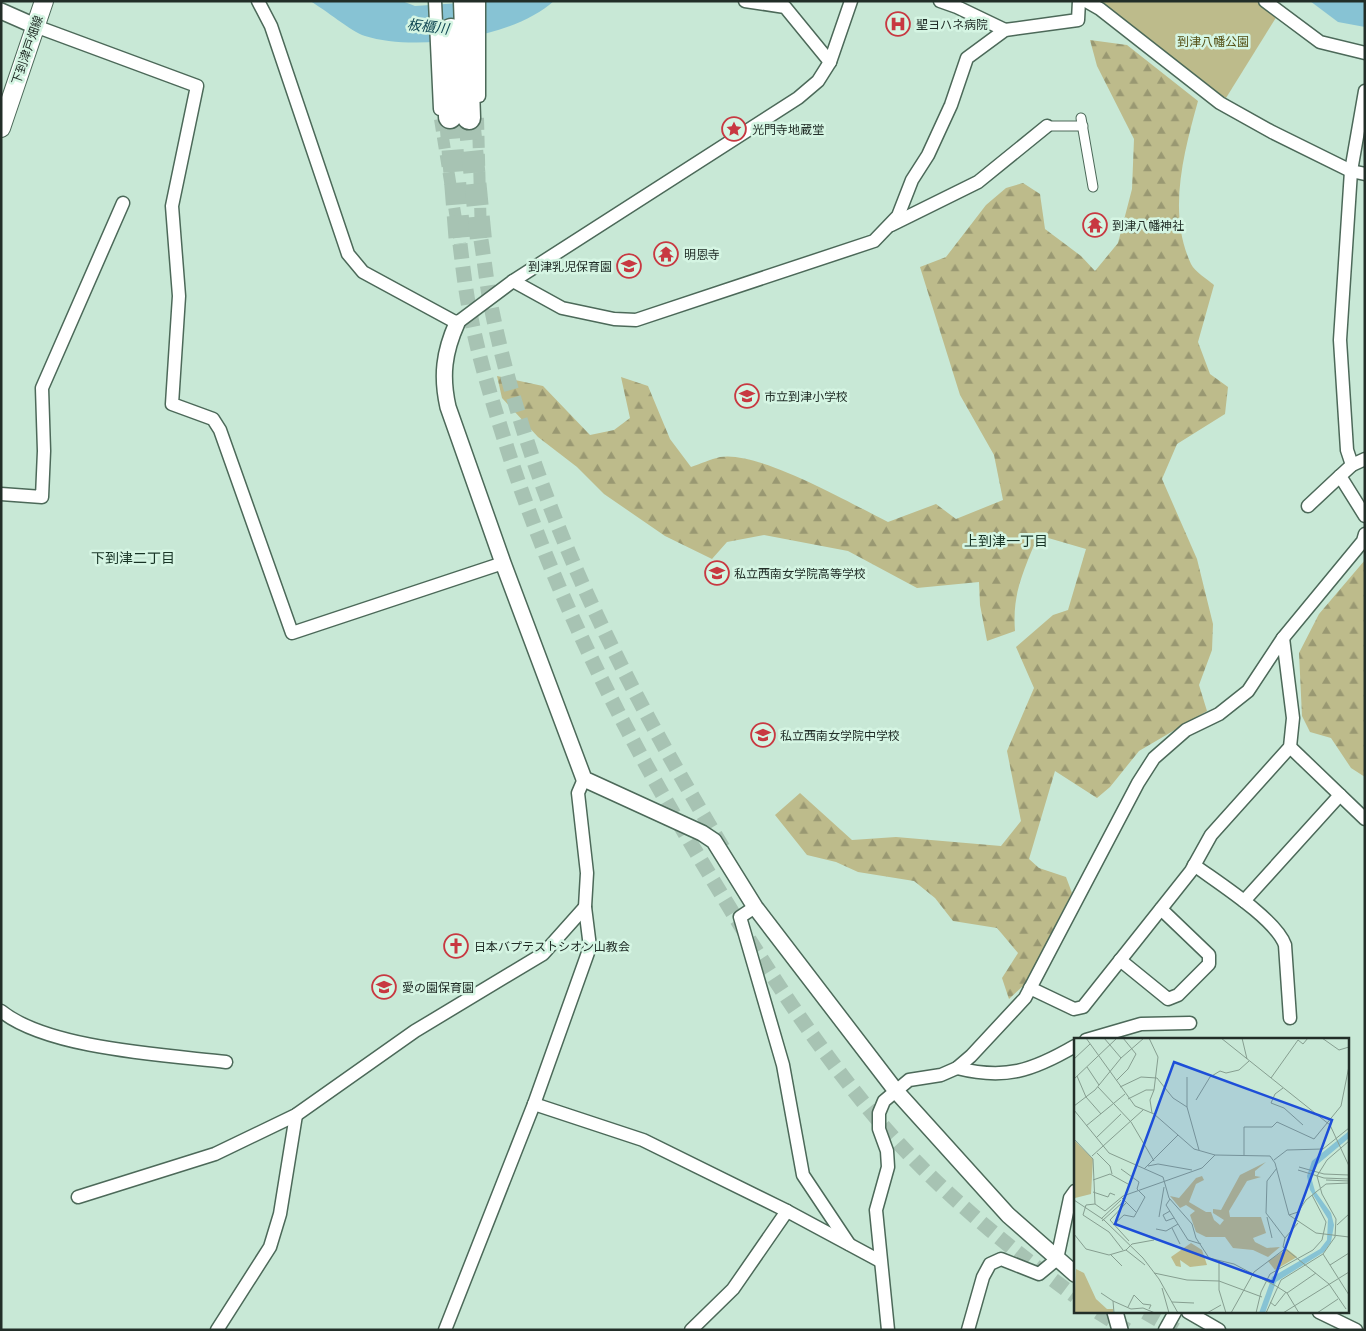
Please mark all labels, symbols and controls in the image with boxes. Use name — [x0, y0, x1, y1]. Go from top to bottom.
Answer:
hospital icon: 聖ヨハネ病院 — [885, 11, 911, 37]
street label: 下到津戸畑線 — [6, 13, 48, 87]
water label: 板櫃川 — [406, 13, 452, 39]
place label: 聖ヨハネ病院 — [916, 15, 988, 34]
park label: 到津八幡公園 — [1177, 32, 1249, 51]
place icon: 光門寺地蔵堂 — [721, 116, 747, 142]
place label: 光門寺地蔵堂 — [752, 120, 824, 139]
temple icon: 到津八幡神社 — [1082, 212, 1108, 238]
place label: 到津八幡神社 — [1112, 216, 1184, 235]
temple icon: 明恩寺 — [653, 241, 679, 267]
place label: 明恩寺 — [684, 245, 720, 264]
school or university icon: 到津乳児保育園 — [616, 253, 642, 279]
place label: 到津乳児保育園 — [528, 257, 612, 276]
school or university icon: 市立到津小学校 — [734, 383, 760, 409]
place label: 市立到津小学校 — [764, 387, 848, 406]
district label: 上到津一丁目 — [964, 530, 1048, 551]
district label: 下到津二丁目 — [91, 547, 175, 568]
school or university icon: 私立西南女学院高等学校 — [704, 560, 730, 586]
place label: 私立西南女学院高等学校 — [734, 564, 866, 583]
school or university icon: 私立西南女学院中学校 — [750, 722, 776, 748]
place label: 私立西南女学院中学校 — [780, 726, 900, 745]
church icon: 日本バプテストシオン山教会 — [443, 933, 469, 959]
place label: 日本バプテストシオン山教会 — [474, 937, 630, 956]
school or university icon: 愛の園保育園 — [371, 974, 397, 1000]
place label: 愛の園保育園 — [402, 978, 474, 997]
inset map — [1074, 1038, 1348, 1314]

